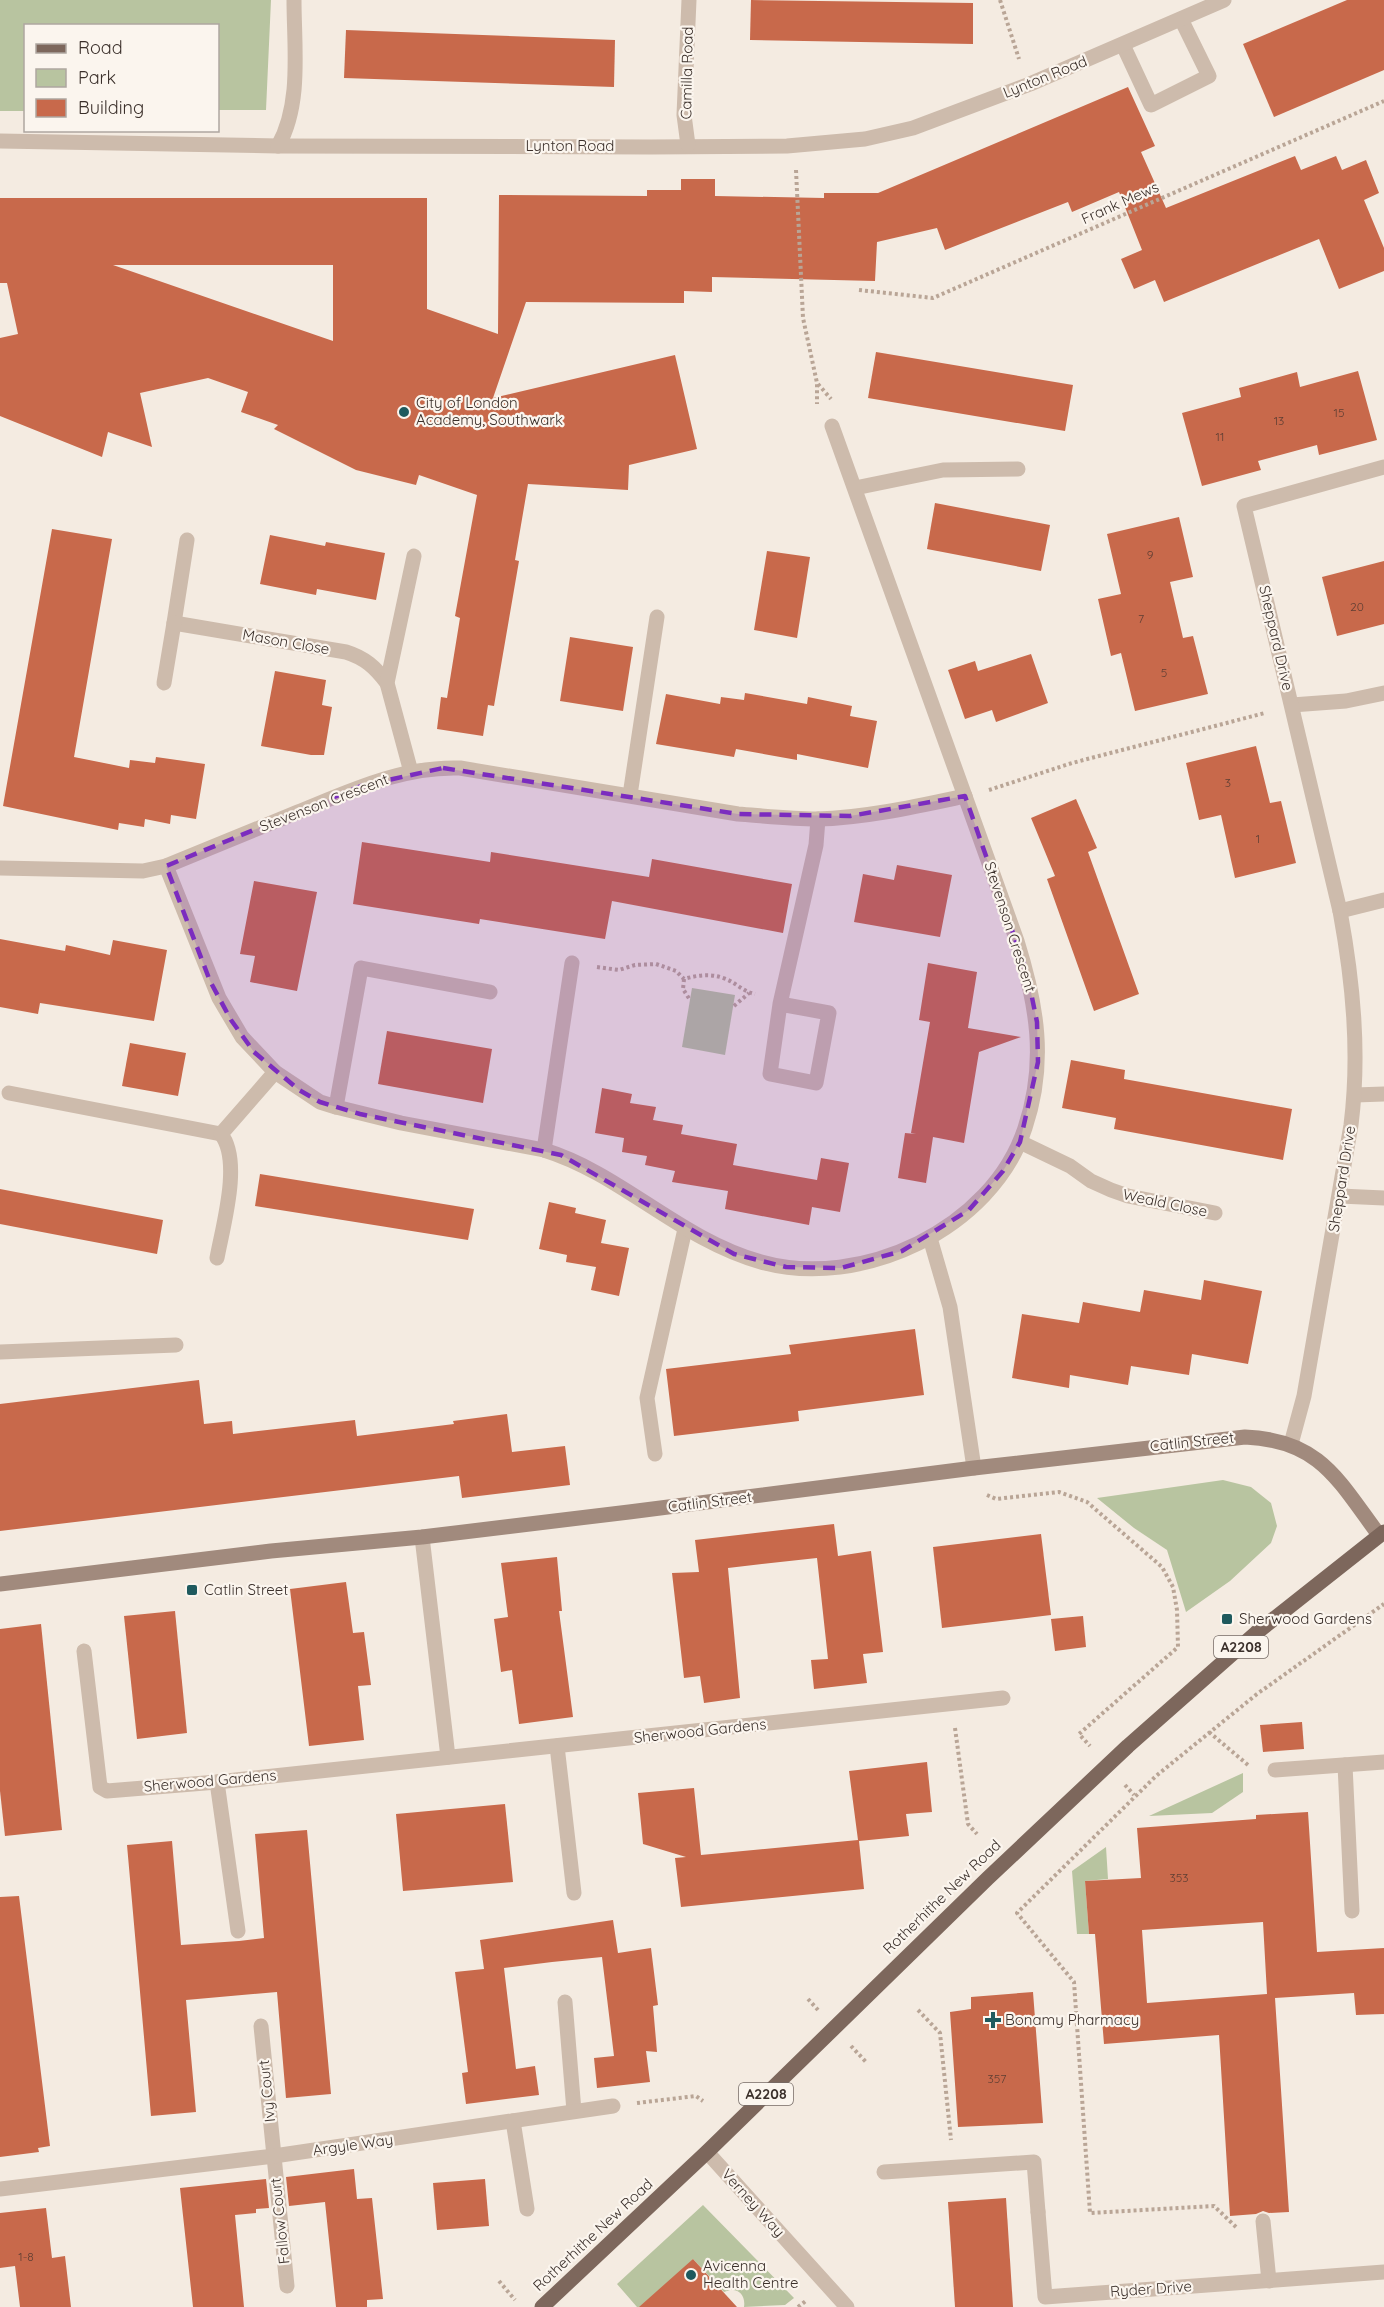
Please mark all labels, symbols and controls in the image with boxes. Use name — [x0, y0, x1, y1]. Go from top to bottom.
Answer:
legend — [24, 24, 219, 132]
street label: Camilla Road — [676, 26, 697, 120]
text: Road — [78, 36, 123, 59]
street label: Lynton Road — [1000, 51, 1090, 102]
text: Park — [78, 66, 116, 89]
text: Building — [78, 96, 144, 119]
street label: Lynton Road — [526, 136, 614, 155]
street label: Frank Mews — [1078, 177, 1162, 228]
place label: City of London Academy, Southwark — [416, 393, 563, 429]
marker: City of London Academy, Southwark — [397, 405, 411, 419]
house number: 15 — [1334, 405, 1344, 420]
house number: 13 — [1274, 413, 1284, 428]
house number: 11 — [1216, 429, 1224, 444]
house number: 9 — [1147, 547, 1154, 562]
street label: Sheppard Drive — [1255, 583, 1298, 692]
house number: 20 — [1350, 599, 1364, 614]
house number: 7 — [1138, 611, 1144, 626]
street label: Mason Close — [241, 625, 331, 659]
house number: 5 — [1161, 665, 1167, 680]
street label: Stevenson Crescent — [257, 769, 391, 836]
house number: 3 — [1225, 775, 1231, 790]
house number: 1 — [1256, 831, 1260, 846]
street label: Stevenson Crescent — [980, 859, 1041, 995]
street label: Sheppard Drive — [1324, 1124, 1359, 1233]
street label: Weald Close — [1121, 1184, 1209, 1221]
street label: Catlin Street — [1149, 1428, 1235, 1455]
street label: Catlin Street — [667, 1487, 753, 1516]
place label: Catlin Street — [204, 1580, 288, 1599]
marker: Catlin Street — [185, 1583, 199, 1597]
place label: Sherwood Gardens — [1239, 1609, 1372, 1628]
marker: Sherwood Gardens — [1220, 1612, 1234, 1626]
road number: A2208 — [1214, 1636, 1268, 1658]
street label: Sherwood Gardens — [633, 1714, 767, 1747]
street label: Sherwood Gardens — [143, 1765, 277, 1796]
street label: Rotherhithe New Road — [879, 1835, 1005, 1958]
house number: 353 — [1169, 1870, 1189, 1885]
place label: Bonamy Pharmacy — [1005, 2010, 1139, 2029]
marker: Bonamy Pharmacy — [986, 2013, 1000, 2027]
street label: Ivy Court — [254, 2059, 279, 2123]
house number: 357 — [988, 2071, 1006, 2086]
road number: A2208 — [739, 2083, 793, 2105]
street label: Argyle Way — [312, 2129, 394, 2160]
street label: Verney Way — [718, 2165, 789, 2241]
street label: Rotherhithe New Road — [529, 2174, 656, 2295]
street label: Fallow Court — [266, 2177, 293, 2265]
house number: 1-8 — [18, 2249, 34, 2264]
place label: Avicenna Health Centre — [703, 2256, 798, 2292]
marker: Avicenna Health Centre — [684, 2268, 698, 2282]
street label: Ryder Drive — [1109, 2276, 1193, 2301]

